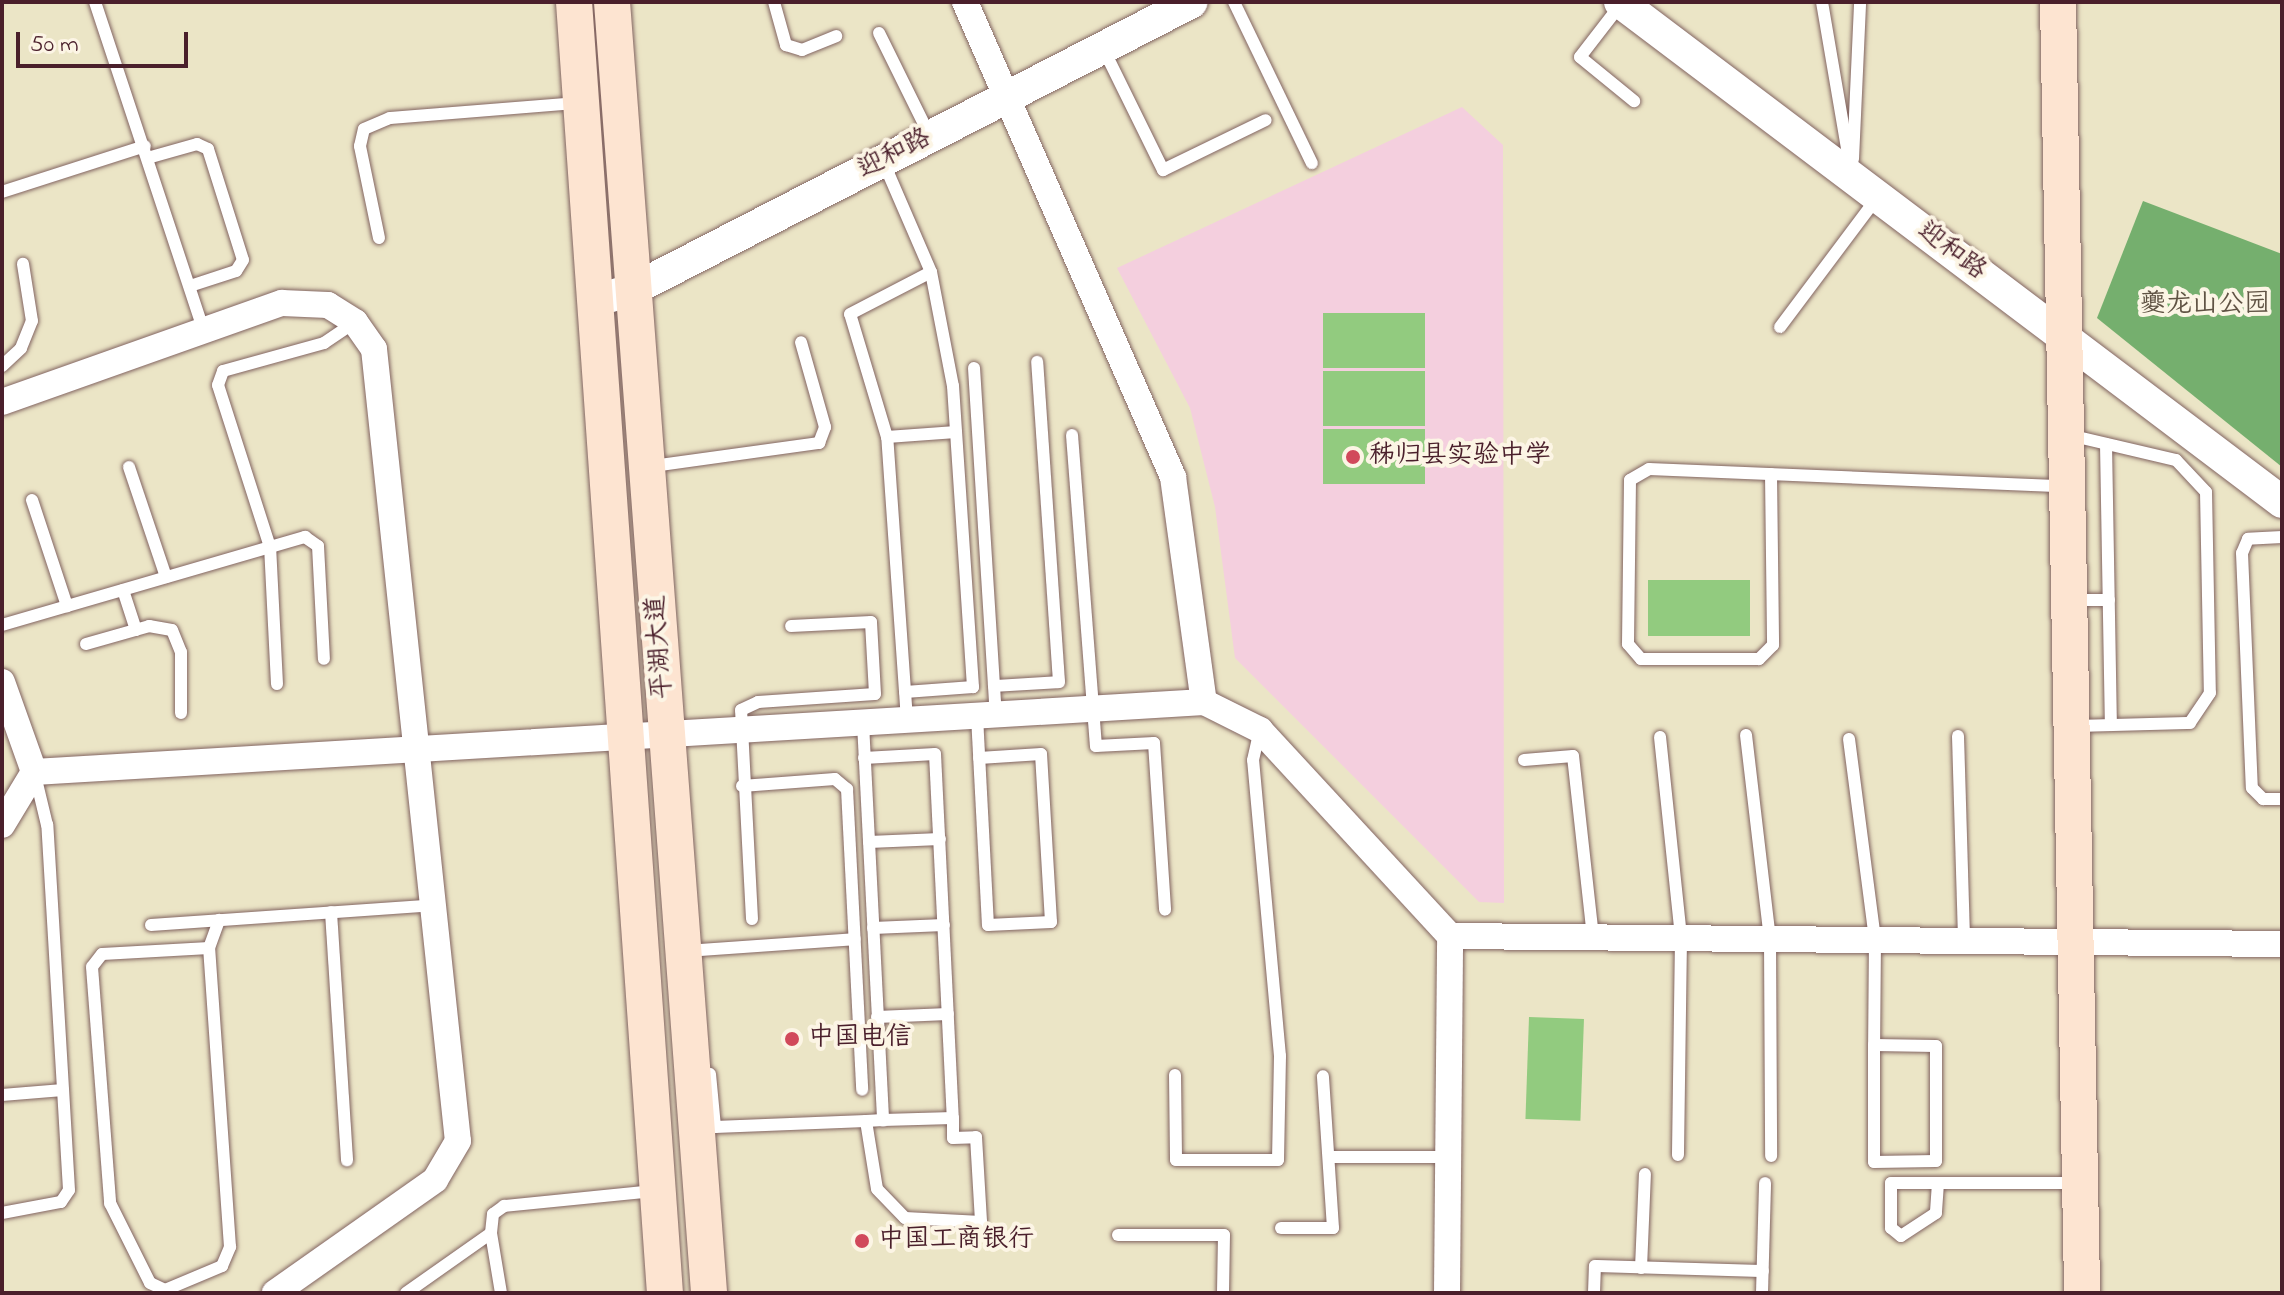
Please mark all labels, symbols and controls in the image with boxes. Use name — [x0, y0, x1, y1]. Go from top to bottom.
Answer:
scale bar — [20, 16, 192, 66]
text: 50 m — [30, 28, 79, 63]
street label: 迎和路 — [853, 123, 937, 187]
street label: 迎和路 — [1910, 216, 1992, 288]
park label: 夔龙山公园 — [2140, 290, 2270, 322]
place label: 秭归县实验中学 — [1369, 441, 1551, 473]
marker: 秭归县实验中学 — [1344, 448, 1362, 466]
street label: 平湖大道 — [642, 594, 680, 700]
place label: 中国电信 — [808, 1023, 912, 1055]
marker: 中国电信 — [783, 1030, 801, 1048]
place label: 中国工商银行 — [878, 1225, 1034, 1257]
marker: 中国工商银行 — [853, 1232, 871, 1250]

